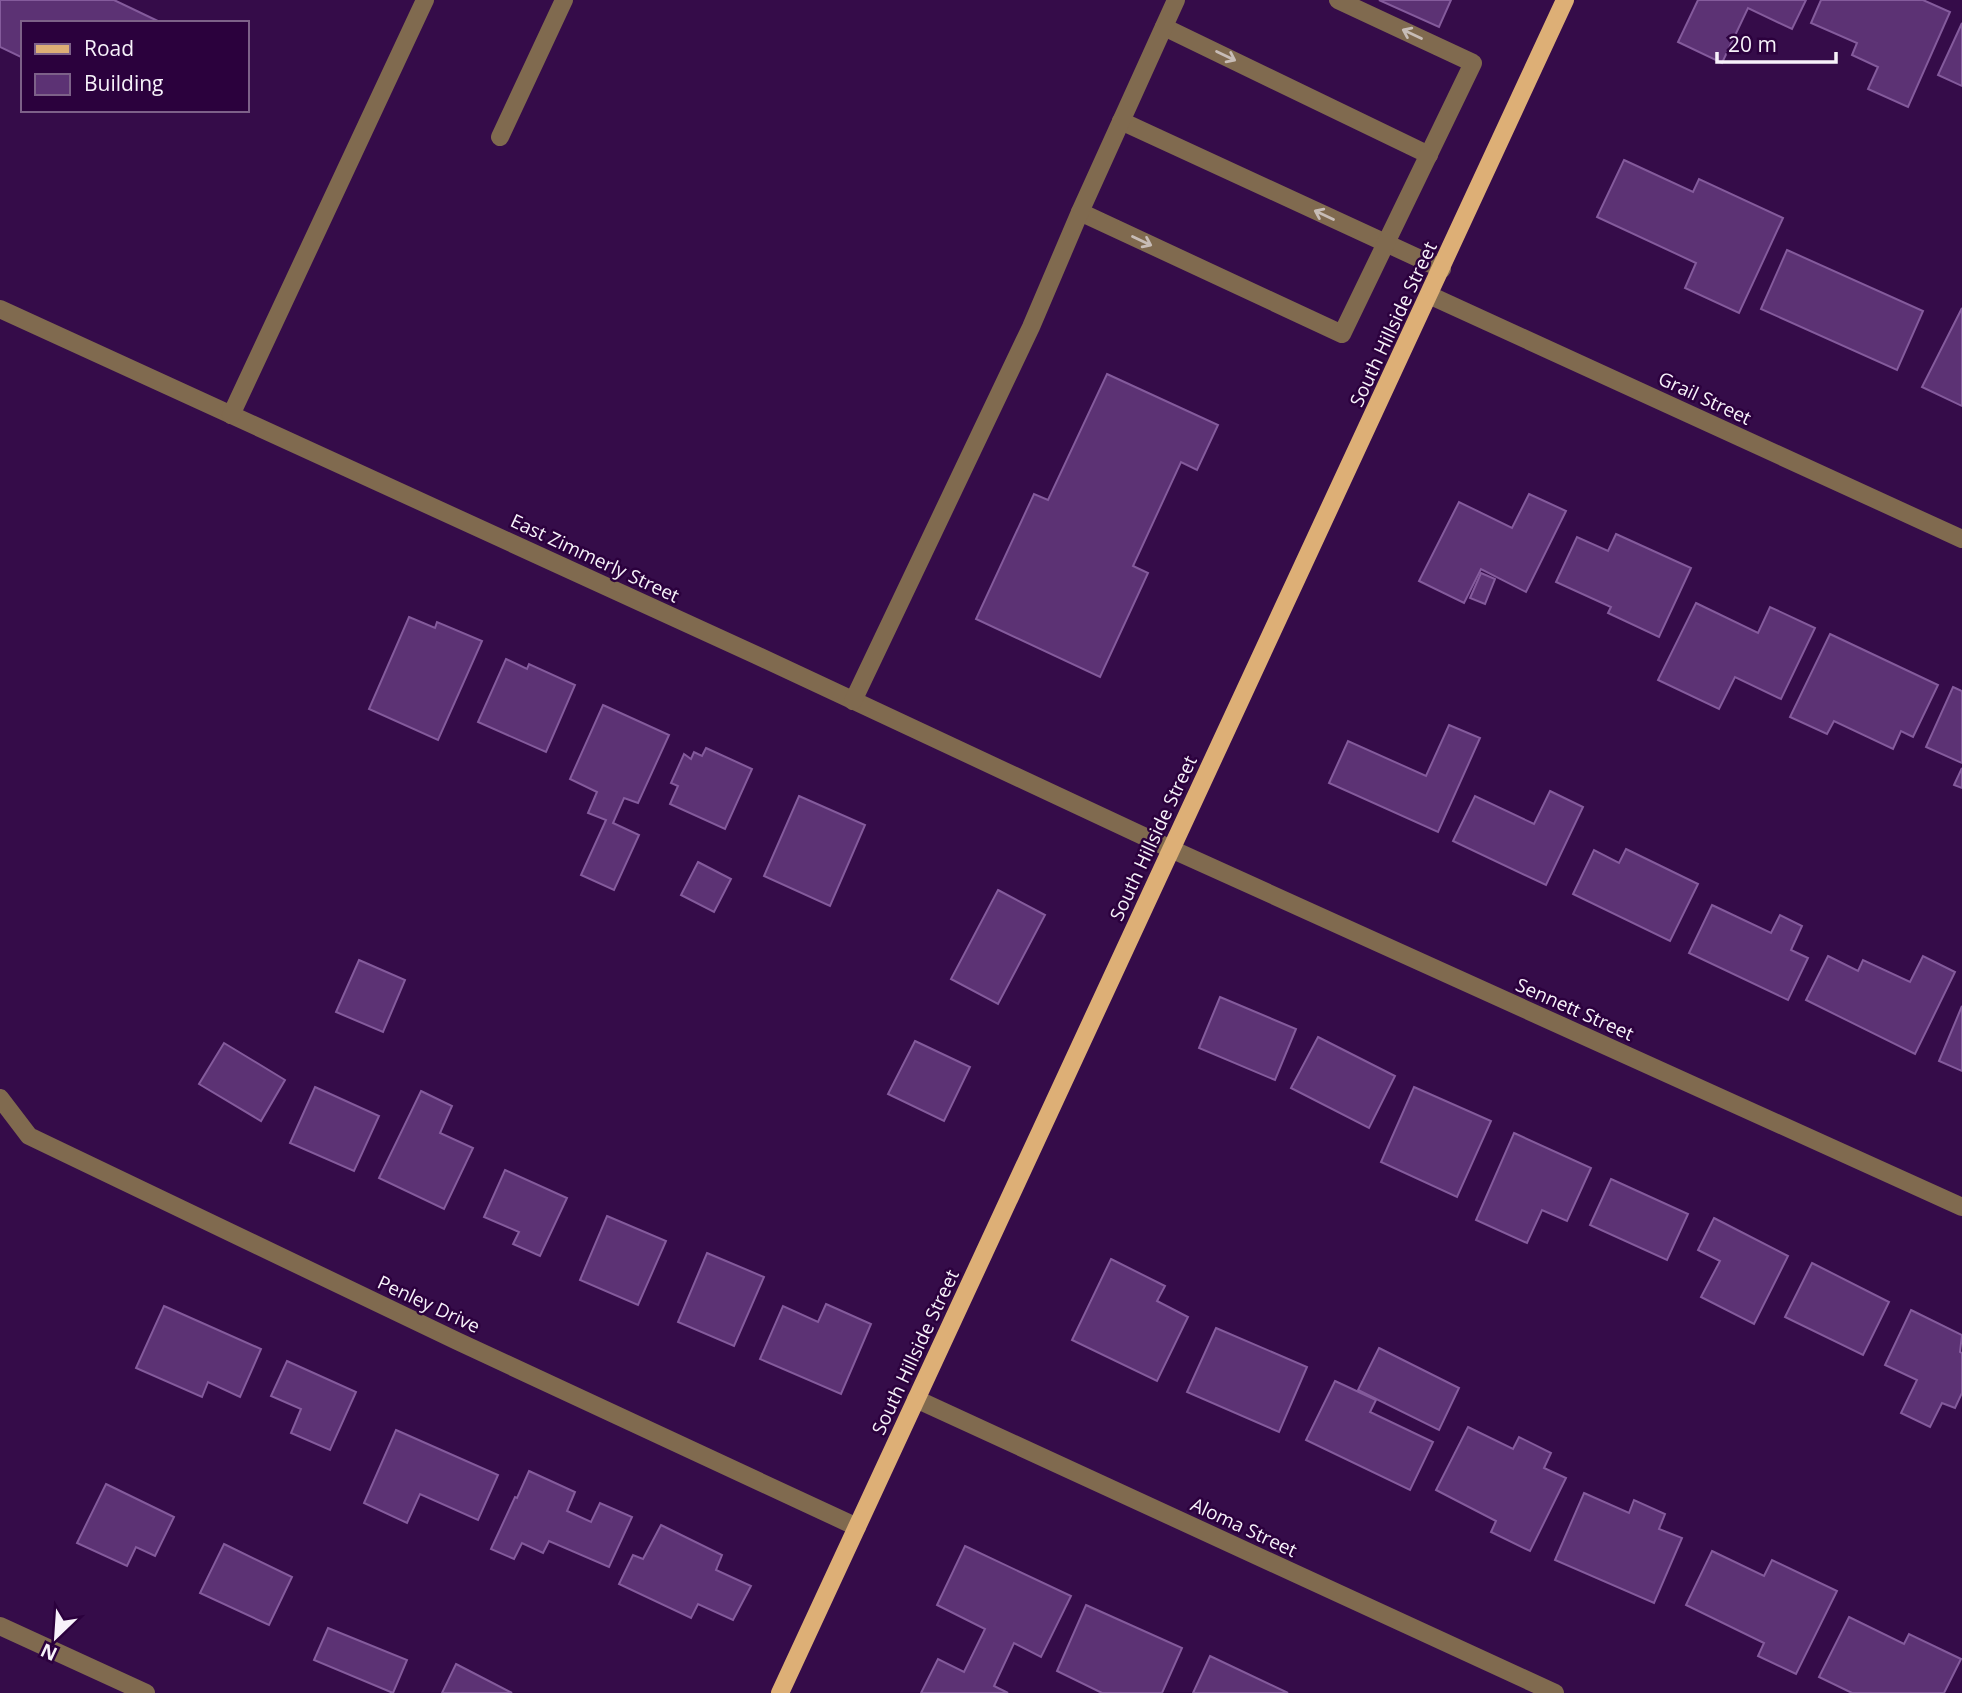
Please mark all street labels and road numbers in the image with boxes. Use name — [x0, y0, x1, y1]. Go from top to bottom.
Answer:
street label: South Hillside Street — [1343, 237, 1443, 411]
street label: Grail Street — [1654, 365, 1756, 431]
street label: East Zimmerly Street — [506, 507, 684, 609]
street label: South Hillside Street — [1103, 751, 1203, 925]
street label: Sennett Street — [1512, 971, 1638, 1047]
street label: South Hillside Street — [865, 1265, 965, 1439]
street label: Penley Drive — [374, 1269, 484, 1339]
street label: Aloma Street — [1187, 1491, 1302, 1563]

